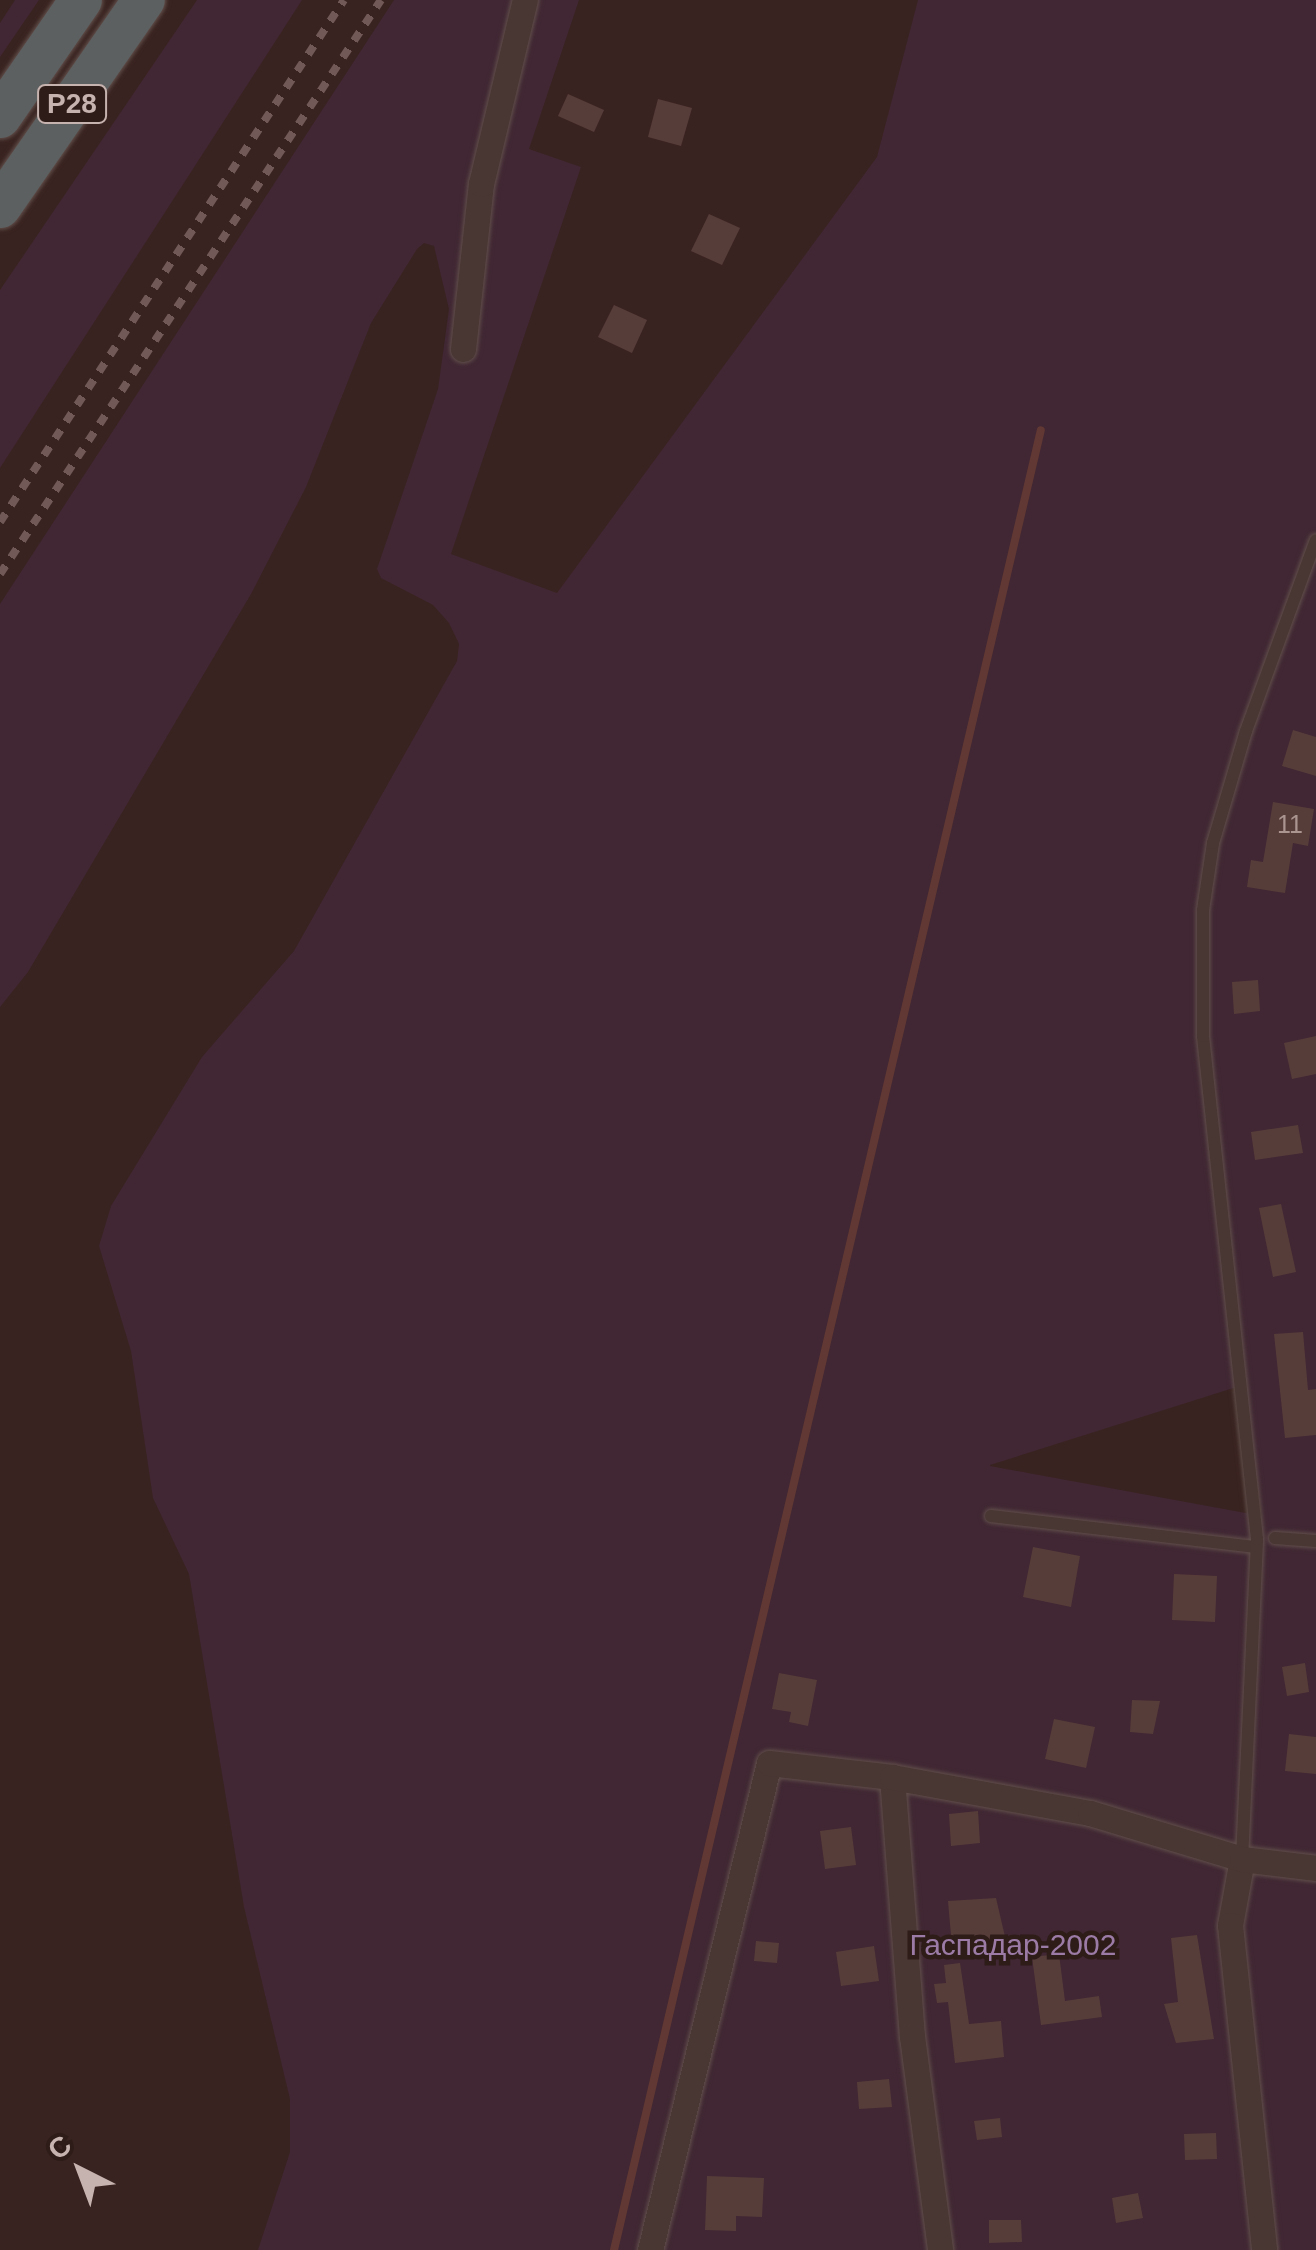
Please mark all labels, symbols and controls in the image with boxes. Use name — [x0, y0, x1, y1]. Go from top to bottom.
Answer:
road number: Р28 — [37, 81, 107, 127]
house number: 11 — [1277, 809, 1303, 839]
park label: Гаспадар-2002 — [910, 1927, 1116, 1963]
north arrow — [30, 2120, 130, 2220]
text: С — [42, 2129, 77, 2166]

